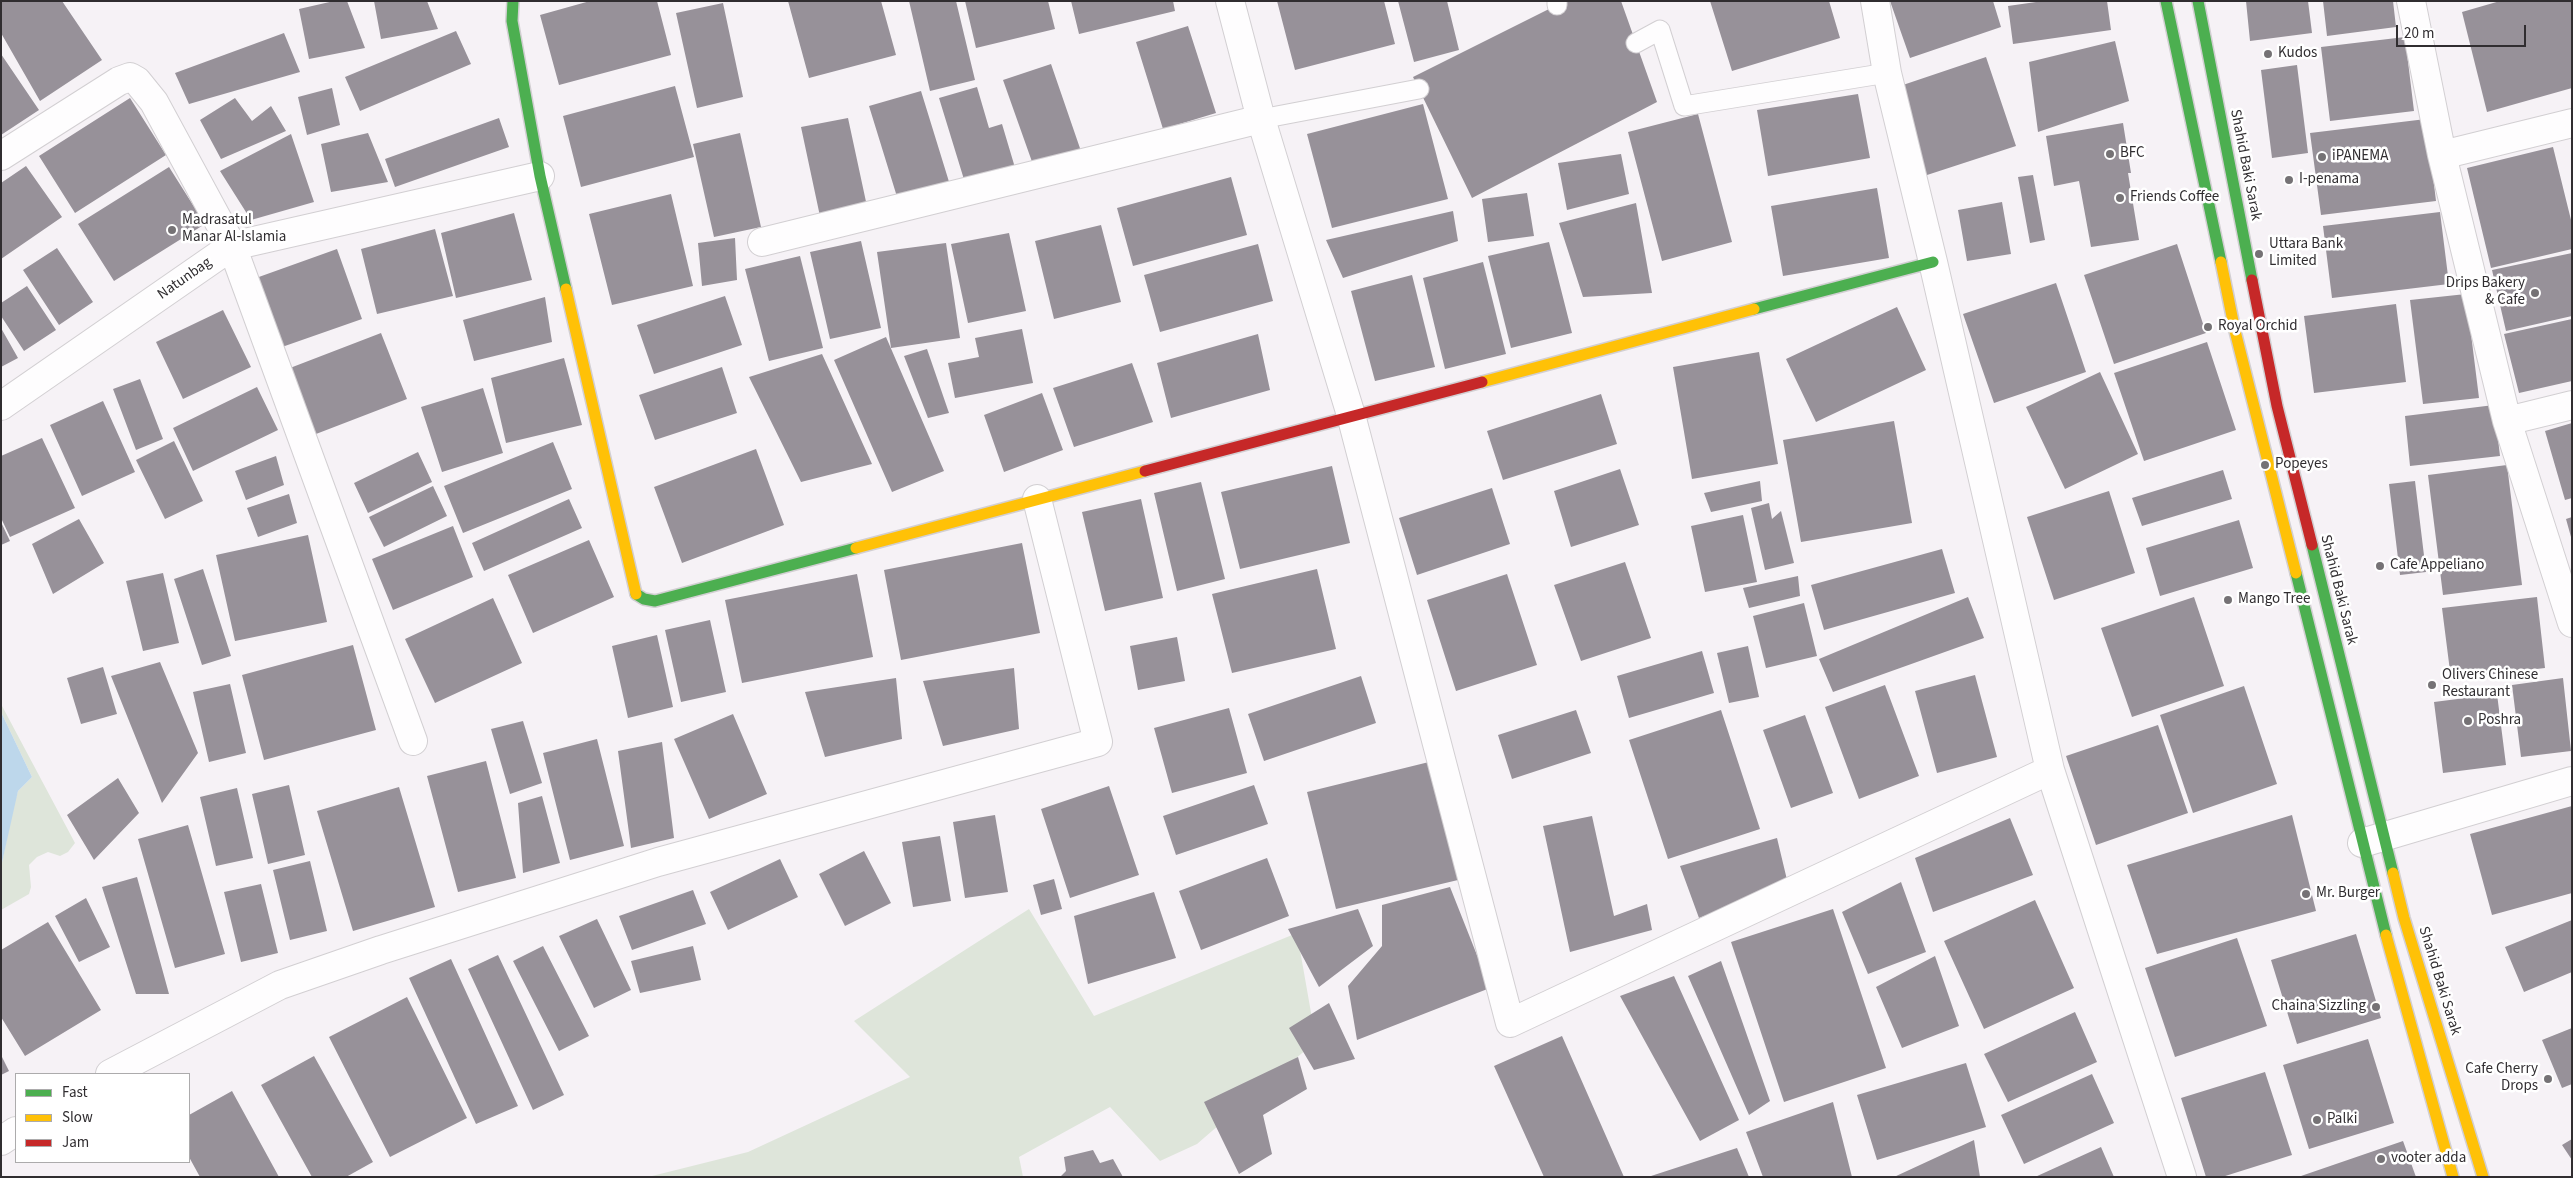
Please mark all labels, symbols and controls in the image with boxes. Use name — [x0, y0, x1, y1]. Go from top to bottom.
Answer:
scale bar — [2398, 15, 2528, 47]
text: 20 m — [2404, 23, 2434, 44]
place label: Kudos — [2278, 45, 2317, 63]
marker: Kudos — [2262, 48, 2274, 60]
street label: Shahid Baki Sarak — [2225, 108, 2265, 222]
place label: BFC — [2120, 145, 2145, 163]
marker: BFC — [2104, 148, 2116, 160]
place label: iPANEMA — [2332, 148, 2388, 166]
marker: iPANEMA — [2316, 151, 2328, 163]
place label: I-penama — [2299, 171, 2359, 189]
marker: I-penama — [2283, 174, 2295, 186]
place label: Friends Coffee — [2130, 189, 2219, 207]
marker: Friends Coffee — [2114, 192, 2126, 204]
place label: Madrasatul Manar Al-Islamia — [182, 212, 286, 247]
marker: Madrasatul Manar Al-Islamia — [166, 224, 178, 236]
place label: Uttara Bank Limited — [2269, 236, 2343, 271]
marker: Uttara Bank Limited — [2253, 248, 2265, 260]
street label: Natunbag — [155, 254, 215, 304]
place label: Drips Bakery & Cafe — [2446, 275, 2525, 310]
marker: Drips Bakery & Cafe — [2529, 287, 2541, 299]
place label: Royal Orchid — [2218, 318, 2298, 336]
marker: Royal Orchid — [2202, 321, 2214, 333]
place label: Popeyes — [2275, 456, 2328, 474]
marker: Popeyes — [2259, 459, 2271, 471]
street label: Shahid Baki Sarak — [2316, 533, 2360, 647]
place label: Cafe Appeliano — [2390, 557, 2484, 575]
marker: Cafe Appeliano — [2374, 560, 2386, 572]
place label: Mango Tree — [2238, 591, 2310, 609]
marker: Mango Tree — [2222, 594, 2234, 606]
place label: Olivers Chinese Restaurant — [2442, 667, 2538, 702]
marker: Olivers Chinese Restaurant — [2426, 679, 2438, 691]
place label: Poshra — [2478, 712, 2521, 730]
marker: Poshra — [2462, 715, 2474, 727]
place label: Mr. Burger — [2316, 885, 2380, 903]
marker: Mr. Burger — [2300, 888, 2312, 900]
street label: Shahid Baki Sarak — [2414, 924, 2464, 1038]
place label: Chaina Sizzling — [2272, 998, 2366, 1016]
marker: Chaina Sizzling — [2370, 1001, 2382, 1013]
place label: Cafe Cherry Drops — [2465, 1061, 2538, 1096]
legend — [15, 1073, 190, 1163]
marker: Cafe Cherry Drops — [2542, 1073, 2554, 1085]
text: Fast — [62, 1082, 88, 1103]
text: Slow — [62, 1107, 93, 1128]
place label: Palki — [2327, 1111, 2357, 1129]
marker: Palki — [2311, 1114, 2323, 1126]
text: Jam — [62, 1132, 89, 1153]
place label: vooter adda — [2391, 1150, 2466, 1168]
marker: vooter adda — [2375, 1153, 2387, 1165]

